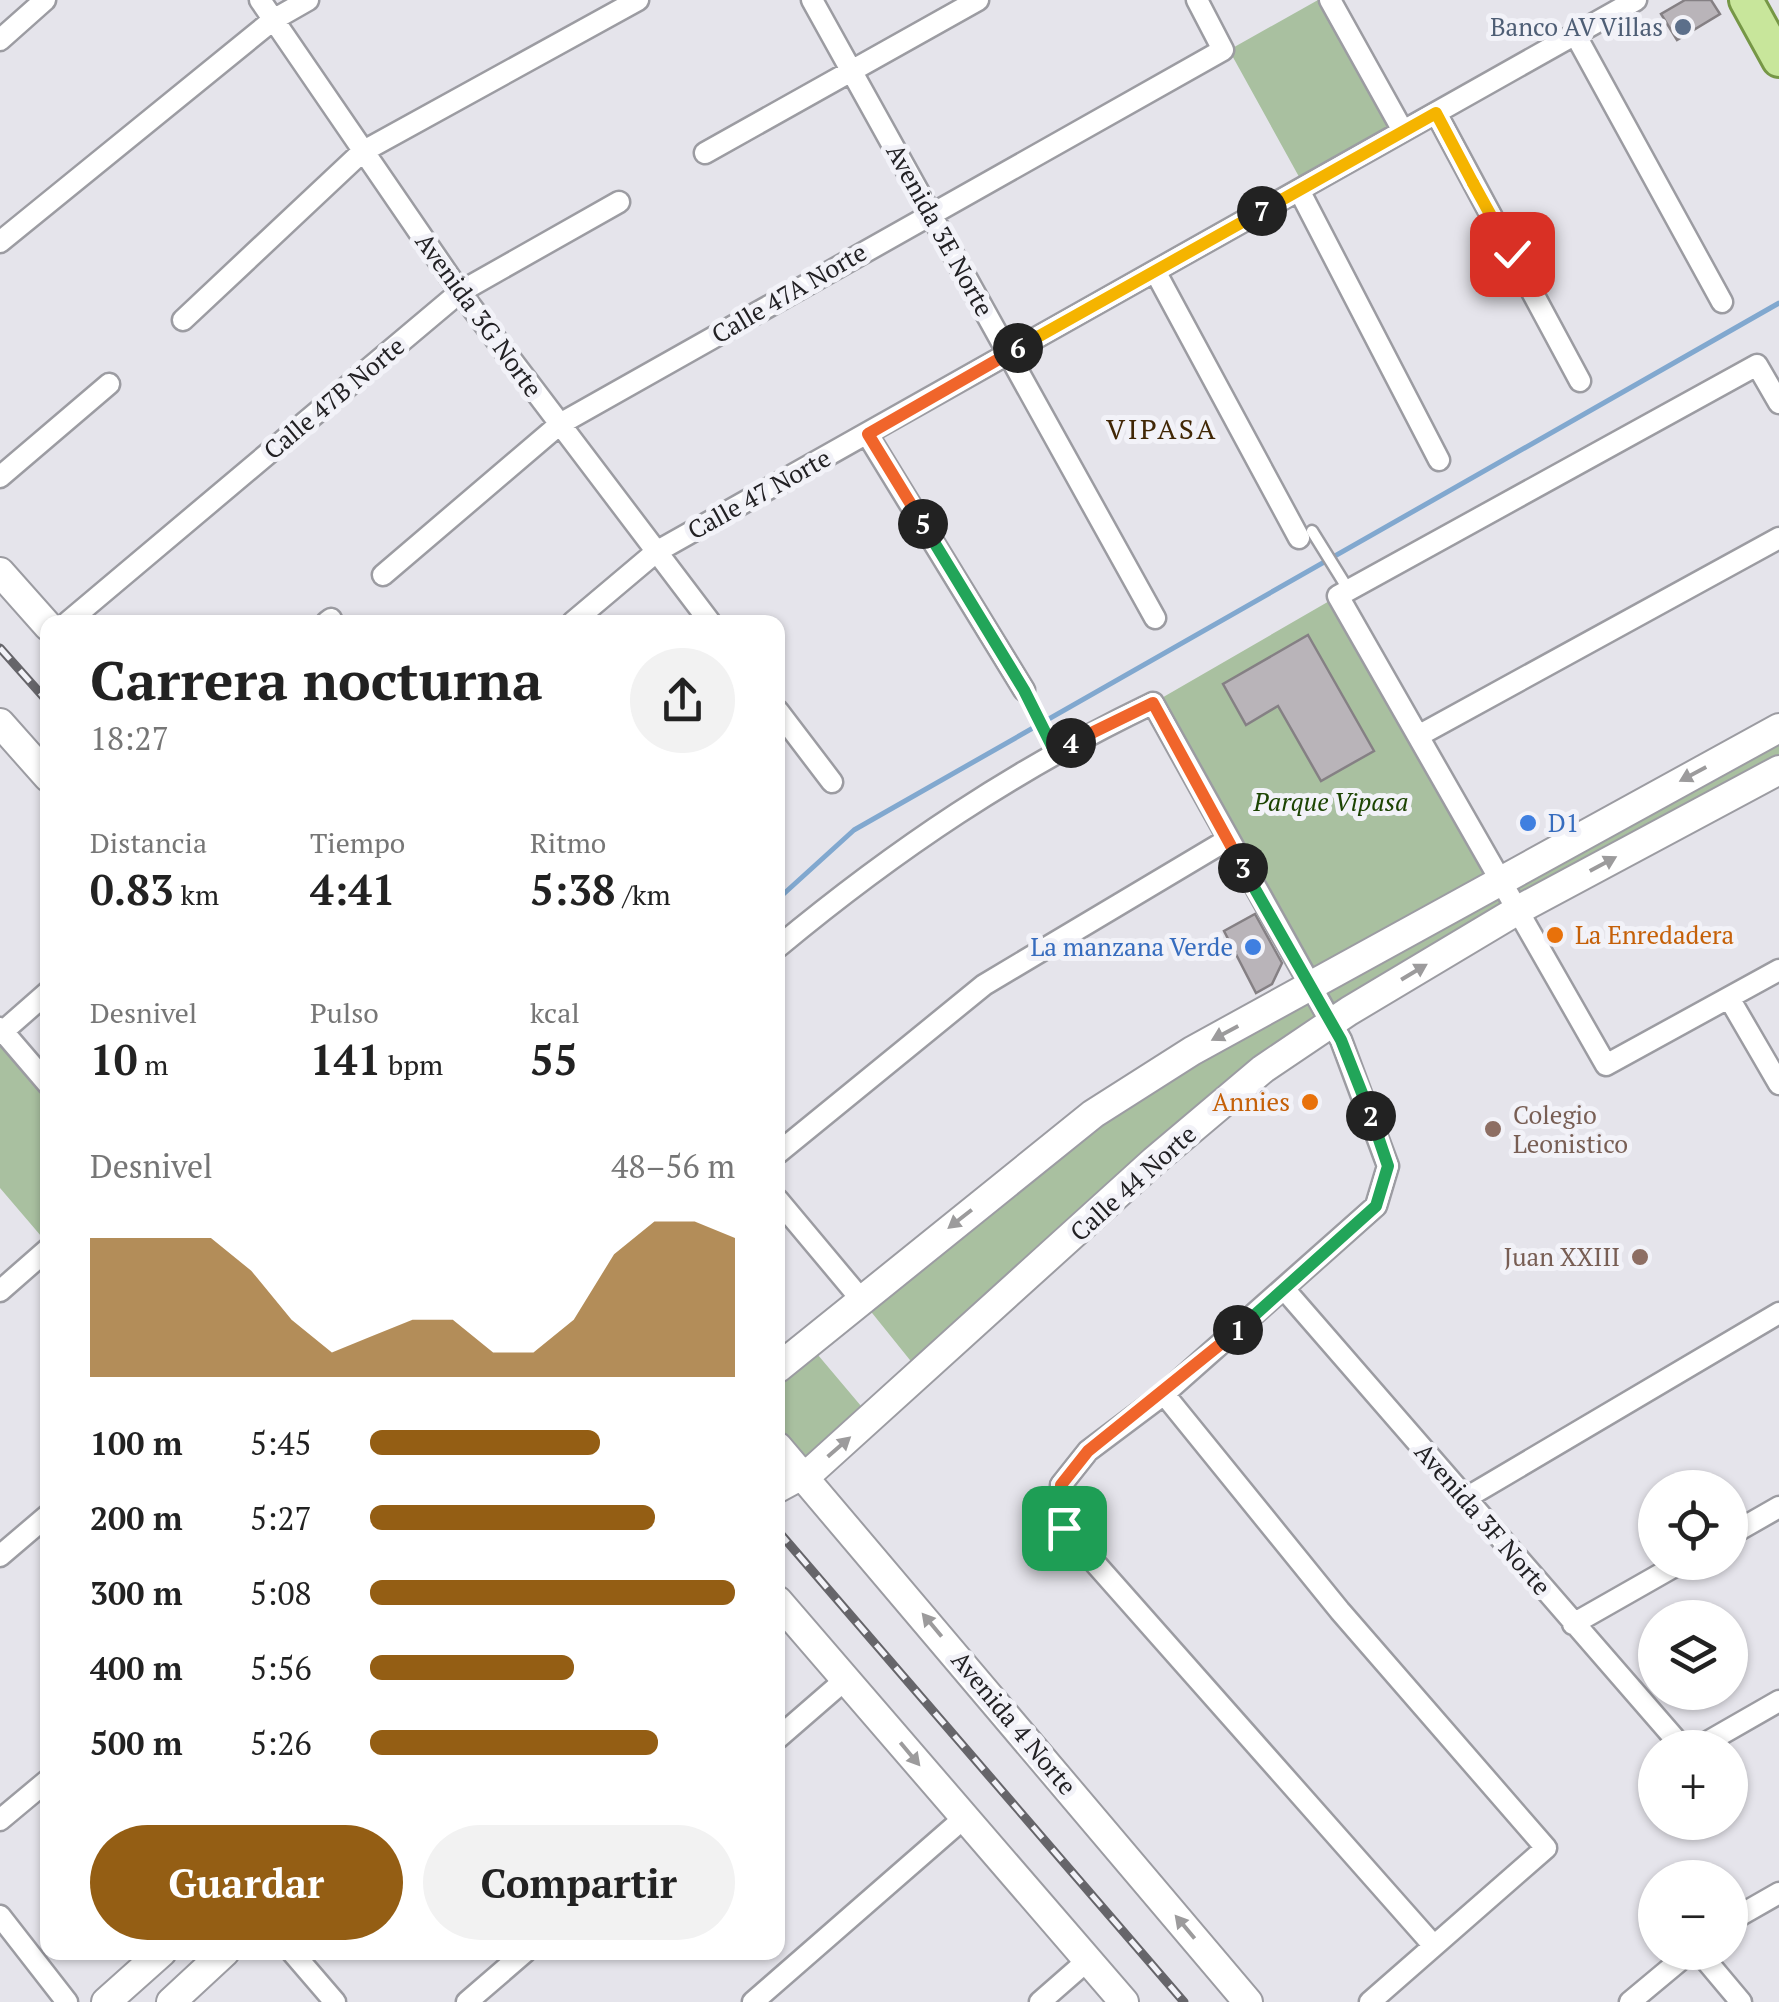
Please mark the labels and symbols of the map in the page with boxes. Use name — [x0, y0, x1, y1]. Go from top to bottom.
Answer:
place label: Banco AV Villas — [1490, 10, 1663, 43]
marker: Banco AV Villas — [1672, 16, 1694, 38]
street label: Avenida 3E Norte — [879, 138, 1002, 322]
pin: 7 — [1237, 186, 1287, 236]
pin — [1470, 212, 1555, 297]
street label: Avenida 3G Norte — [409, 226, 550, 403]
street label: Calle 47A Norte — [705, 235, 872, 350]
pin: 6 — [993, 323, 1043, 373]
street label: Calle 47B Norte — [256, 329, 411, 466]
district label: VIPASA — [1106, 410, 1218, 447]
street label: Calle 47 Norte — [681, 441, 836, 546]
pin: 5 — [898, 499, 948, 549]
pin: 4 — [1046, 718, 1096, 768]
one-way arrow — [1679, 765, 1707, 783]
park label: Parque Vipasa — [1253, 785, 1408, 818]
place label: D1 — [1548, 806, 1579, 839]
marker: D1 — [1517, 812, 1539, 834]
pin: 3 — [1218, 843, 1268, 893]
one-way arrow — [1589, 856, 1618, 873]
place label: La Enredadera — [1575, 918, 1735, 951]
marker: La Enredadera — [1544, 924, 1566, 946]
place label: La manzana Verde — [1030, 930, 1233, 963]
marker: La manzana Verde — [1242, 936, 1264, 958]
one-way arrow — [1400, 964, 1428, 981]
one-way arrow — [1211, 1024, 1240, 1041]
place label: Annies — [1212, 1085, 1290, 1118]
marker: Annies — [1299, 1091, 1321, 1113]
pin: 2 — [1346, 1091, 1396, 1141]
place label: Colegio Leonistico — [1513, 1098, 1628, 1160]
street label: Calle 44 Norte — [1063, 1117, 1203, 1248]
marker: Colegio Leonistico — [1482, 1118, 1504, 1140]
one-way arrow — [947, 1208, 972, 1229]
place label: Juan XXIII — [1504, 1240, 1620, 1273]
marker: Juan XXIII — [1629, 1246, 1651, 1268]
pin: 1 — [1213, 1305, 1263, 1355]
street label: Avenida 3F Norte — [1408, 1436, 1559, 1602]
one-way arrow — [826, 1437, 851, 1459]
pin — [1022, 1486, 1107, 1571]
one-way arrow — [921, 1612, 943, 1637]
street label: Avenida 4 Norte — [945, 1644, 1084, 1801]
one-way arrow — [898, 1741, 920, 1766]
one-way arrow — [1175, 1915, 1197, 1940]

